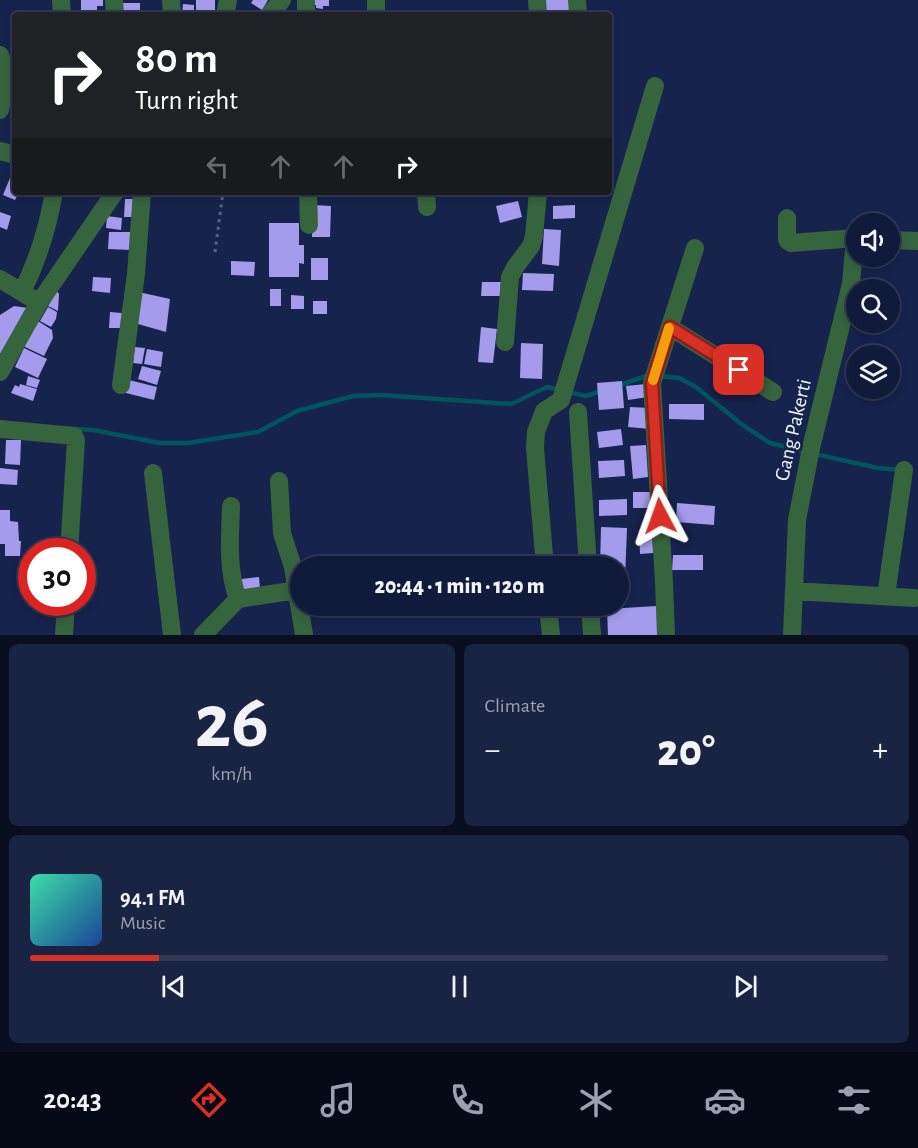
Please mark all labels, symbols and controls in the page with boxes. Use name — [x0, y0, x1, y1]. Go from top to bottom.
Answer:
icon: right — [36, 36, 114, 114]
text: 80 m — [135, 38, 218, 80]
text: Turn right — [135, 87, 238, 114]
icon: left — [201, 150, 234, 183]
icon: ahead — [264, 150, 297, 183]
icon: ahead — [327, 150, 360, 183]
icon: right — [390, 150, 423, 183]
map controls — [846, 213, 900, 399]
button: sound — [846, 213, 900, 267]
button: search — [846, 279, 900, 333]
pin — [713, 344, 764, 395]
button: layers — [846, 345, 900, 399]
icon: arrive — [722, 353, 755, 386]
street label: Gang Pakerti — [771, 377, 815, 483]
position arrow — [628, 484, 692, 548]
speed limit sign: 30 — [18, 538, 96, 616]
text: 20:44 · 1 min · 120 m — [374, 575, 545, 597]
text: 26 — [195, 684, 269, 762]
text: Climate — [485, 696, 545, 716]
text: 20° — [657, 729, 715, 774]
text: − — [485, 734, 500, 767]
text: + — [872, 734, 888, 767]
text: km/h — [211, 764, 252, 784]
text: 94.1 FM — [120, 887, 185, 909]
text: Music — [120, 913, 166, 933]
icon: previous — [157, 970, 190, 1003]
icon: pause — [443, 970, 476, 1003]
icon: next — [729, 970, 762, 1003]
icon: directions — [188, 1079, 230, 1121]
icon: music — [317, 1079, 359, 1121]
icon: phone — [446, 1079, 488, 1121]
icon: climate — [575, 1079, 617, 1121]
icon: car — [704, 1079, 746, 1121]
icon: filters — [833, 1079, 875, 1121]
text: 20:43 — [43, 1086, 102, 1113]

